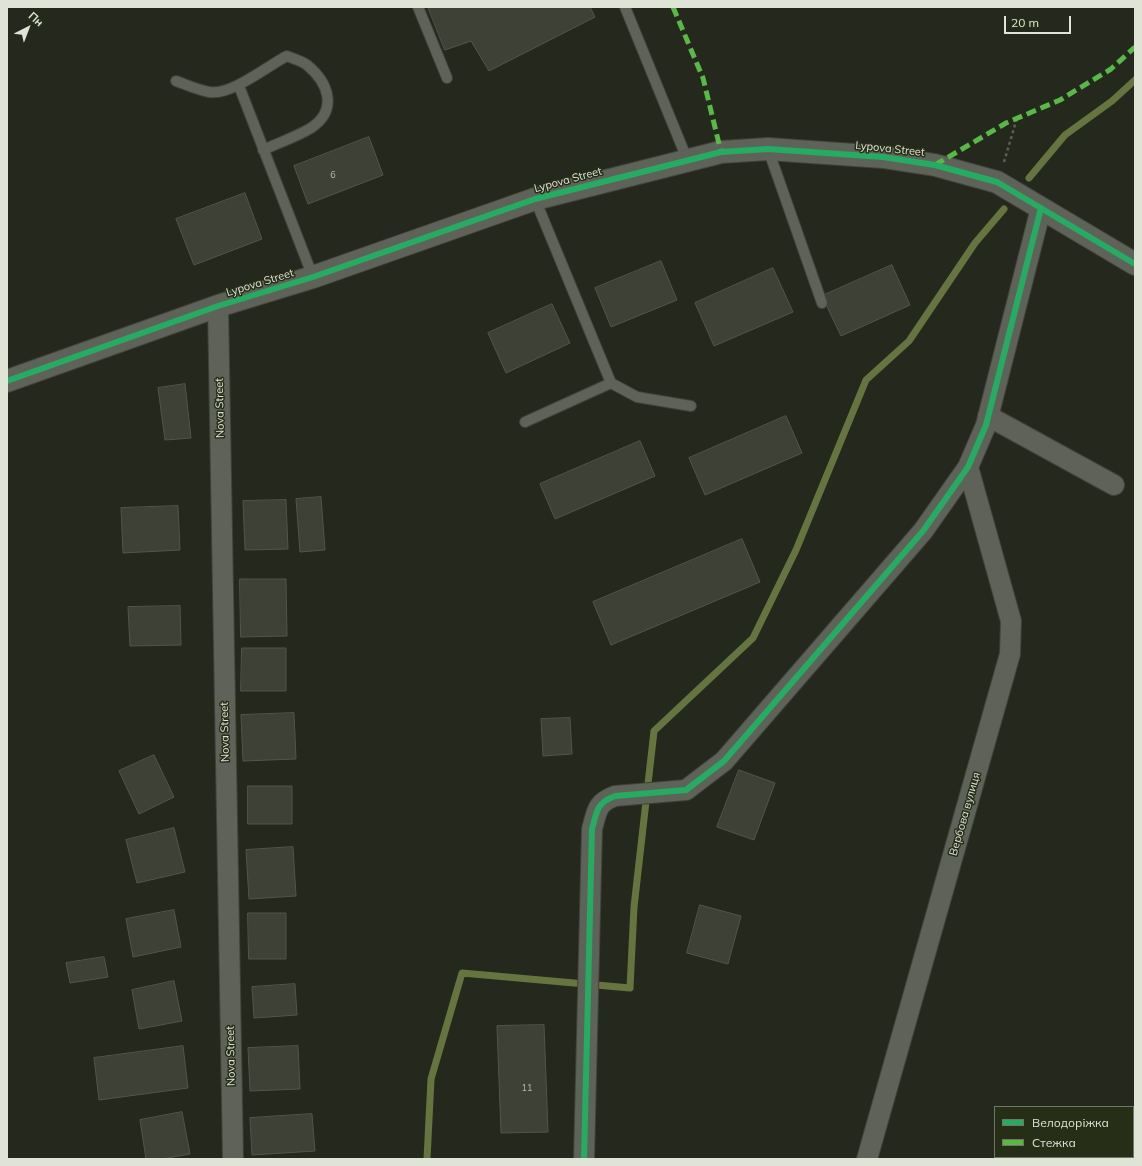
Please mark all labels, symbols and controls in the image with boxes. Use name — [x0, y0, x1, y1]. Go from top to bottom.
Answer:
north arrow — [8, 8, 48, 48]
scale bar — [1006, 8, 1073, 34]
text: Пн — [26, 9, 46, 29]
text: 20 m — [1011, 15, 1039, 30]
street label: Lypova Street — [855, 139, 925, 159]
street label: Lypova Street — [533, 165, 603, 195]
house number: 6 — [330, 170, 336, 180]
street label: Lypova Street — [225, 266, 295, 300]
street label: Nova Street — [213, 378, 227, 438]
street label: Nova Street — [218, 702, 232, 762]
street label: Вербова вулиця — [947, 771, 983, 857]
street label: Nova Street — [224, 1026, 238, 1086]
house number: 11 — [522, 1083, 532, 1093]
legend — [994, 1106, 1134, 1158]
text: Велодоріжка — [1032, 1115, 1109, 1130]
text: Стежка — [1032, 1135, 1076, 1150]

